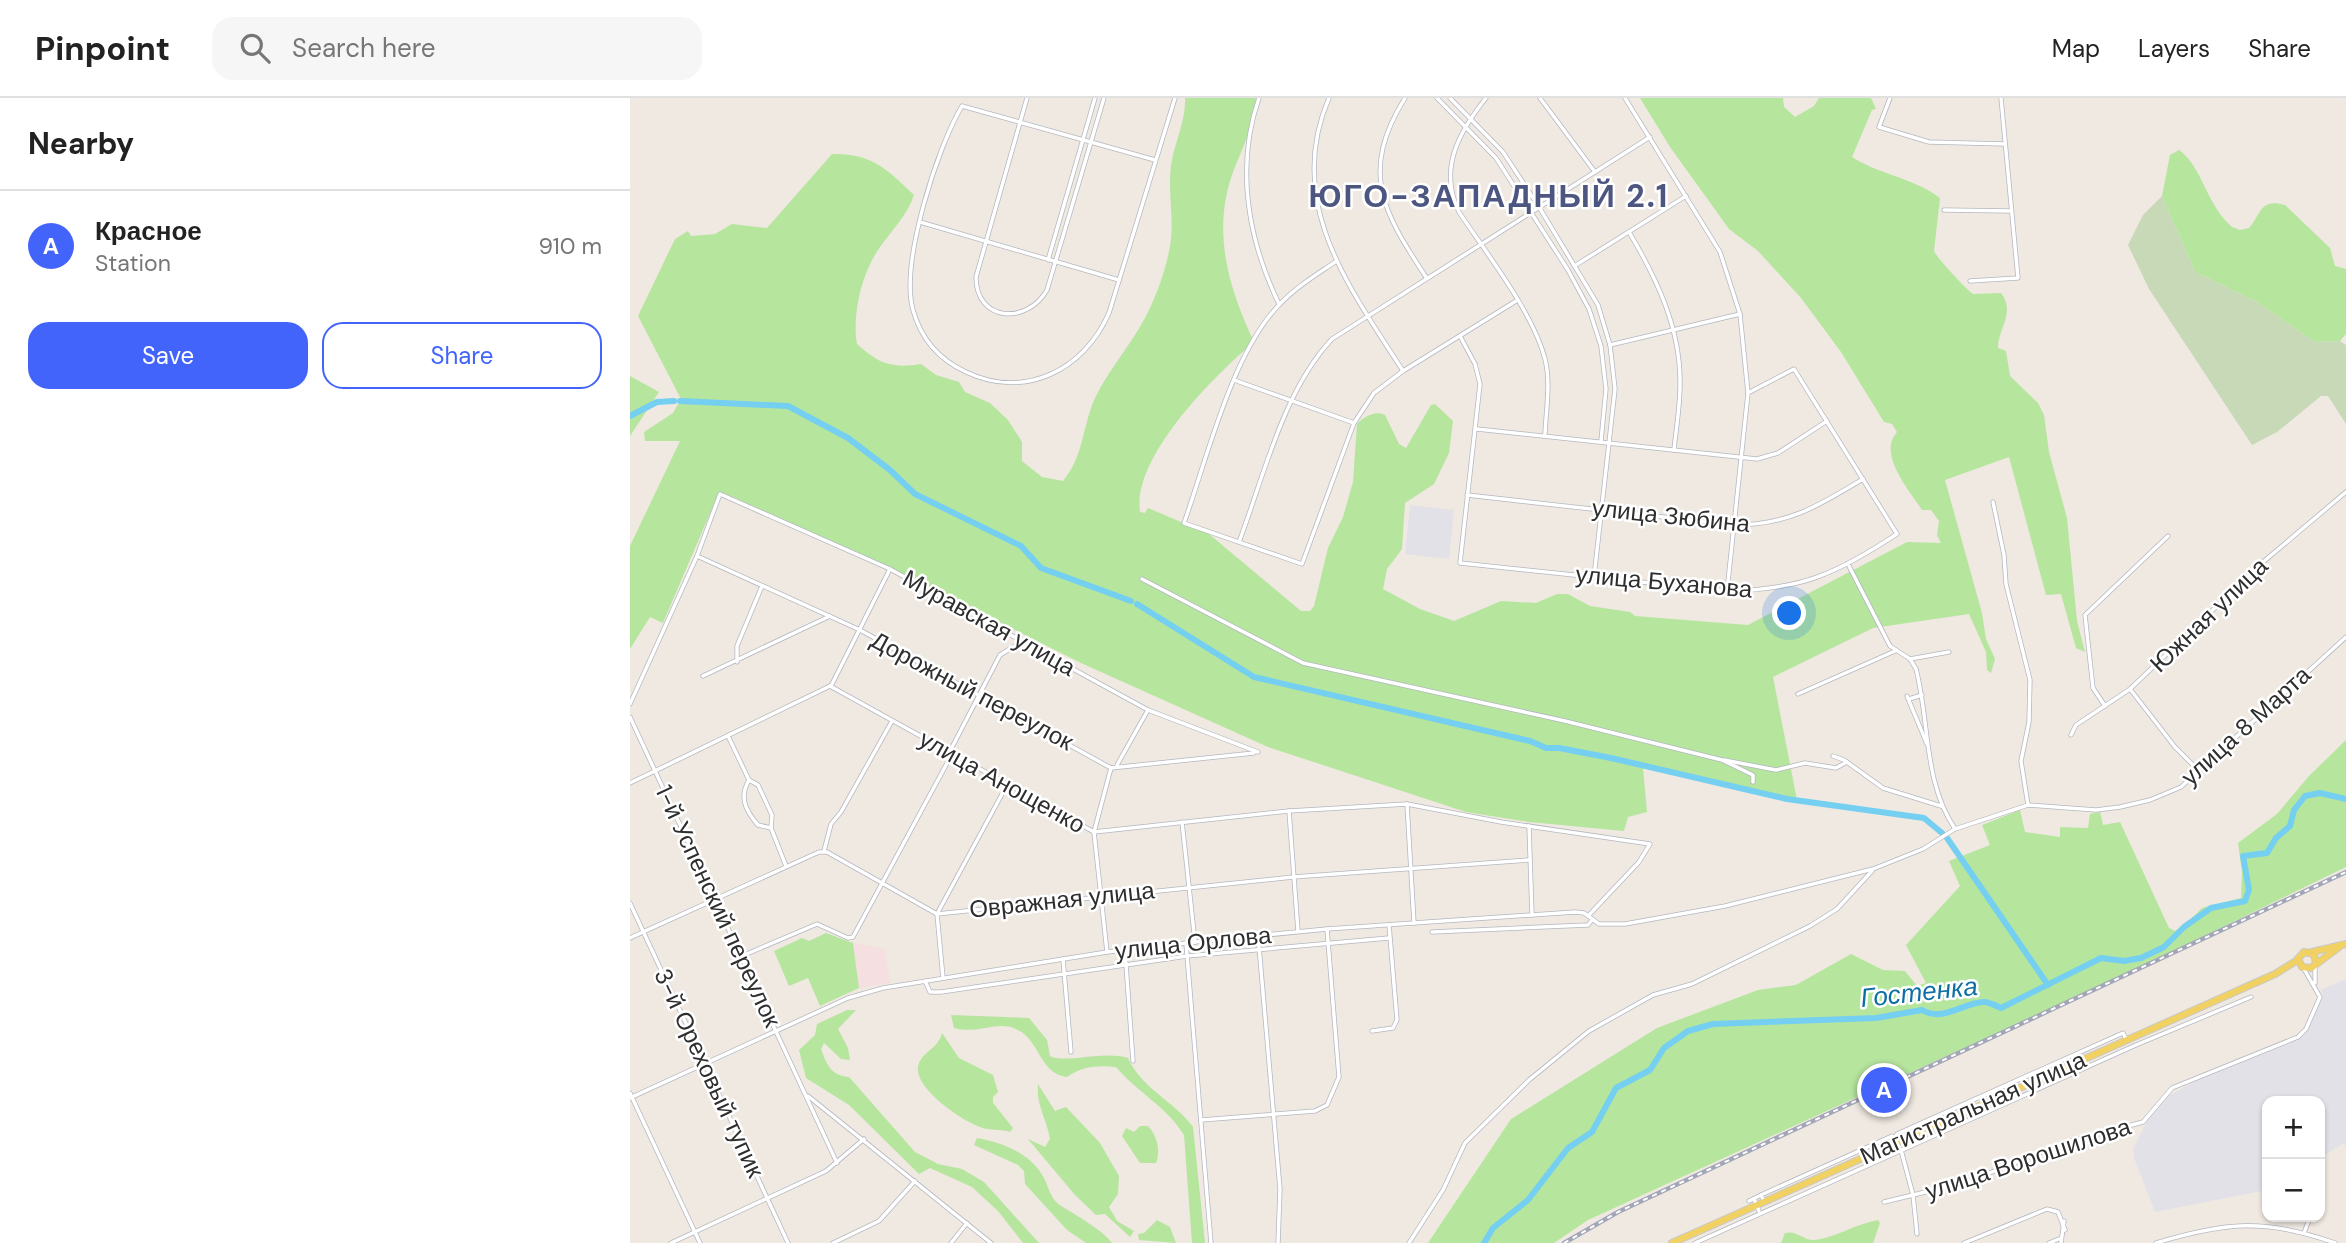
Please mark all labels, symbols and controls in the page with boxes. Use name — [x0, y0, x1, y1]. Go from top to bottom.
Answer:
search box — [212, 17, 702, 80]
text: Pinpoint — [35, 27, 170, 70]
icon: search — [236, 29, 274, 67]
text: Search here — [292, 31, 436, 65]
text: Map — [2052, 33, 2100, 64]
text: Layers — [2138, 33, 2210, 64]
text: Share — [2248, 33, 2311, 64]
text: Nearby — [28, 124, 134, 163]
district label: ЮГО-ЗАПАДНЫЙ 2.1 — [1309, 175, 1669, 217]
text: Красное — [95, 214, 202, 248]
text: A — [43, 231, 59, 261]
text: 910 m — [538, 231, 602, 261]
text: Station — [95, 248, 171, 278]
button: Save — [28, 322, 308, 389]
button: Share — [322, 322, 602, 389]
street label: улица Зюбина — [1591, 492, 1752, 539]
street label: Южная улица — [2143, 550, 2275, 679]
street label: улица Буханова — [1574, 558, 1754, 605]
street label: Муравская улица — [897, 562, 1082, 683]
your location — [1772, 596, 1806, 630]
street label: Дорожный переулок — [866, 624, 1079, 757]
street label: улица 8 Марта — [2174, 659, 2317, 792]
street label: улица Анощенко — [914, 723, 1091, 840]
street label: 1-й Успенский переулок — [649, 780, 788, 1032]
street label: Овражная улица — [968, 874, 1157, 925]
street label: улица Орлова — [1113, 919, 1273, 966]
street label: 3-й Ореховый тупик — [647, 963, 772, 1183]
water label: Гостенка — [1859, 969, 1979, 1015]
street label: Магистральная улица — [1855, 1044, 2091, 1171]
pin: A — [1861, 1064, 1907, 1116]
map controls — [2262, 1096, 2325, 1222]
button: + — [2262, 1096, 2325, 1159]
street label: улица Ворошилова — [1921, 1110, 2135, 1206]
button: − — [2262, 1159, 2325, 1222]

